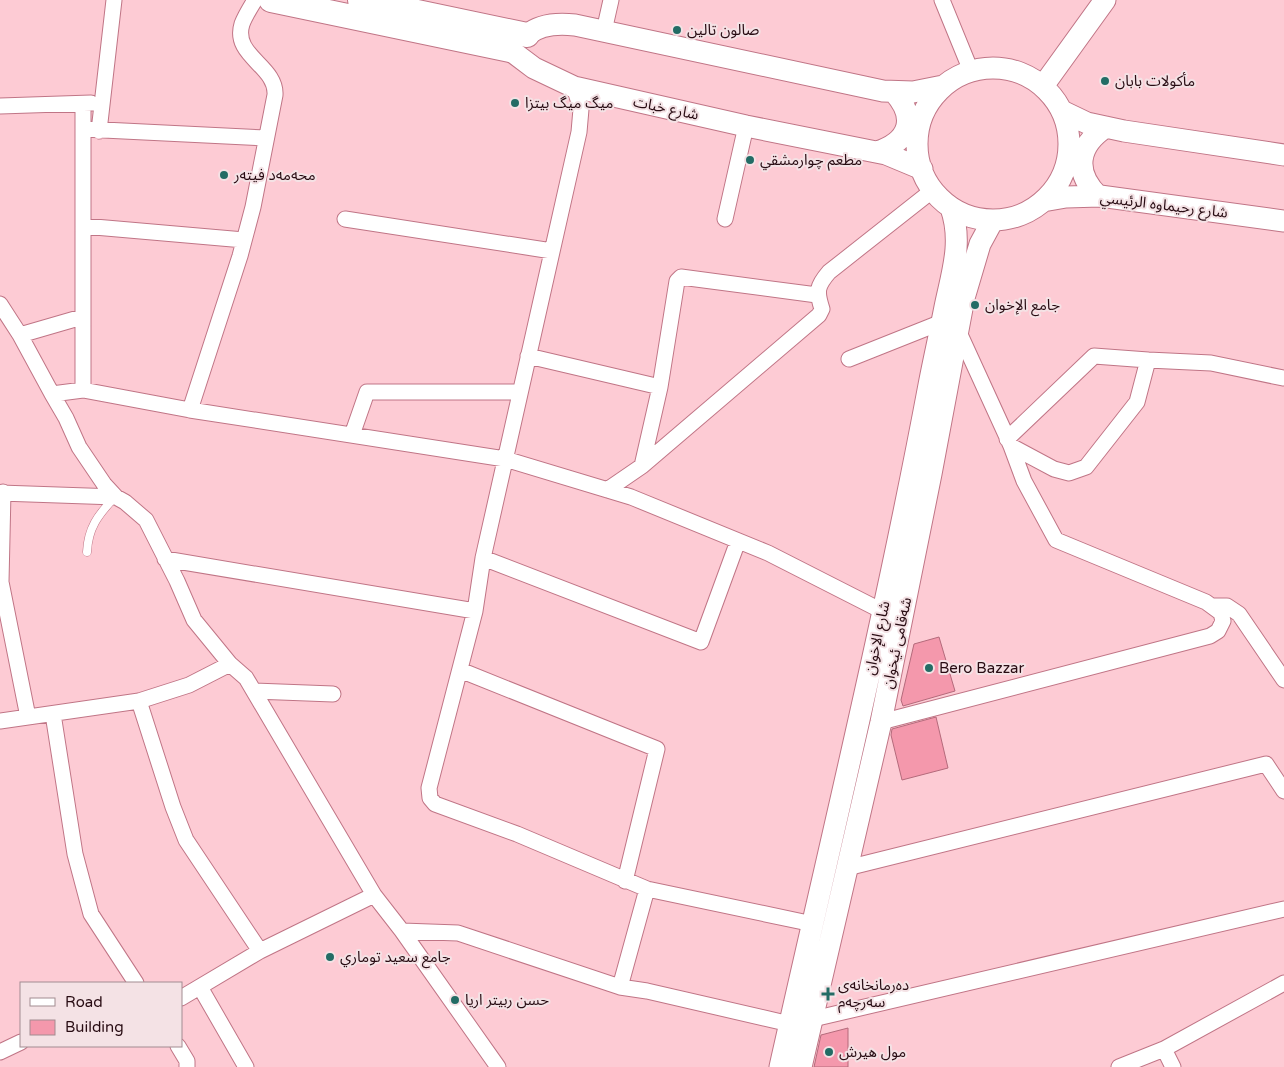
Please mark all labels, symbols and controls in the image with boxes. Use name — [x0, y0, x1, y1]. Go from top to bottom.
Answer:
place label: صالون تالين — [687, 21, 759, 39]
marker: صالون تالين — [671, 24, 683, 36]
place label: مأكولات بابان — [1115, 72, 1195, 90]
marker: مأكولات بابان — [1099, 75, 1111, 87]
street label: شارع خبات — [631, 92, 701, 127]
place label: ميگ ميگ بيتزا — [525, 94, 613, 112]
marker: ميگ ميگ بيتزا — [509, 97, 521, 109]
place label: مطعم چوارمشقي — [760, 151, 862, 171]
marker: مطعم چوارمشقي — [744, 154, 756, 166]
place label: محەمەد فیتەر — [233, 166, 316, 184]
marker: محەمەد فیتەر — [218, 169, 230, 181]
street label: شارع رحيماوه الرئيسي — [1099, 188, 1229, 225]
place label: جامع الإخوان — [985, 296, 1060, 317]
marker: جامع الإخوان — [969, 299, 981, 311]
street label: شەقامی ئیخوان — [879, 595, 916, 690]
street label: شارع الإخوان — [860, 599, 897, 677]
place label: Bero Bazzar — [939, 659, 1025, 677]
marker: Bero Bazzar — [923, 662, 935, 674]
place label: جامع سعيد توماري — [340, 948, 451, 969]
marker: جامع سعيد توماري — [324, 951, 336, 963]
place label: دەرمانخانەی سەرچەم — [838, 976, 909, 1013]
legend — [20, 982, 182, 1047]
marker: دەرمانخانەی سەرچەم — [822, 988, 834, 1000]
place label: حسن ربيتر اريا — [465, 991, 549, 1009]
text: Road — [65, 993, 103, 1011]
marker: حسن ربيتر اريا — [449, 994, 461, 1006]
text: Building — [65, 1018, 124, 1036]
place label: مول هيرش — [839, 1043, 906, 1061]
marker: مول هيرش — [823, 1046, 835, 1058]

